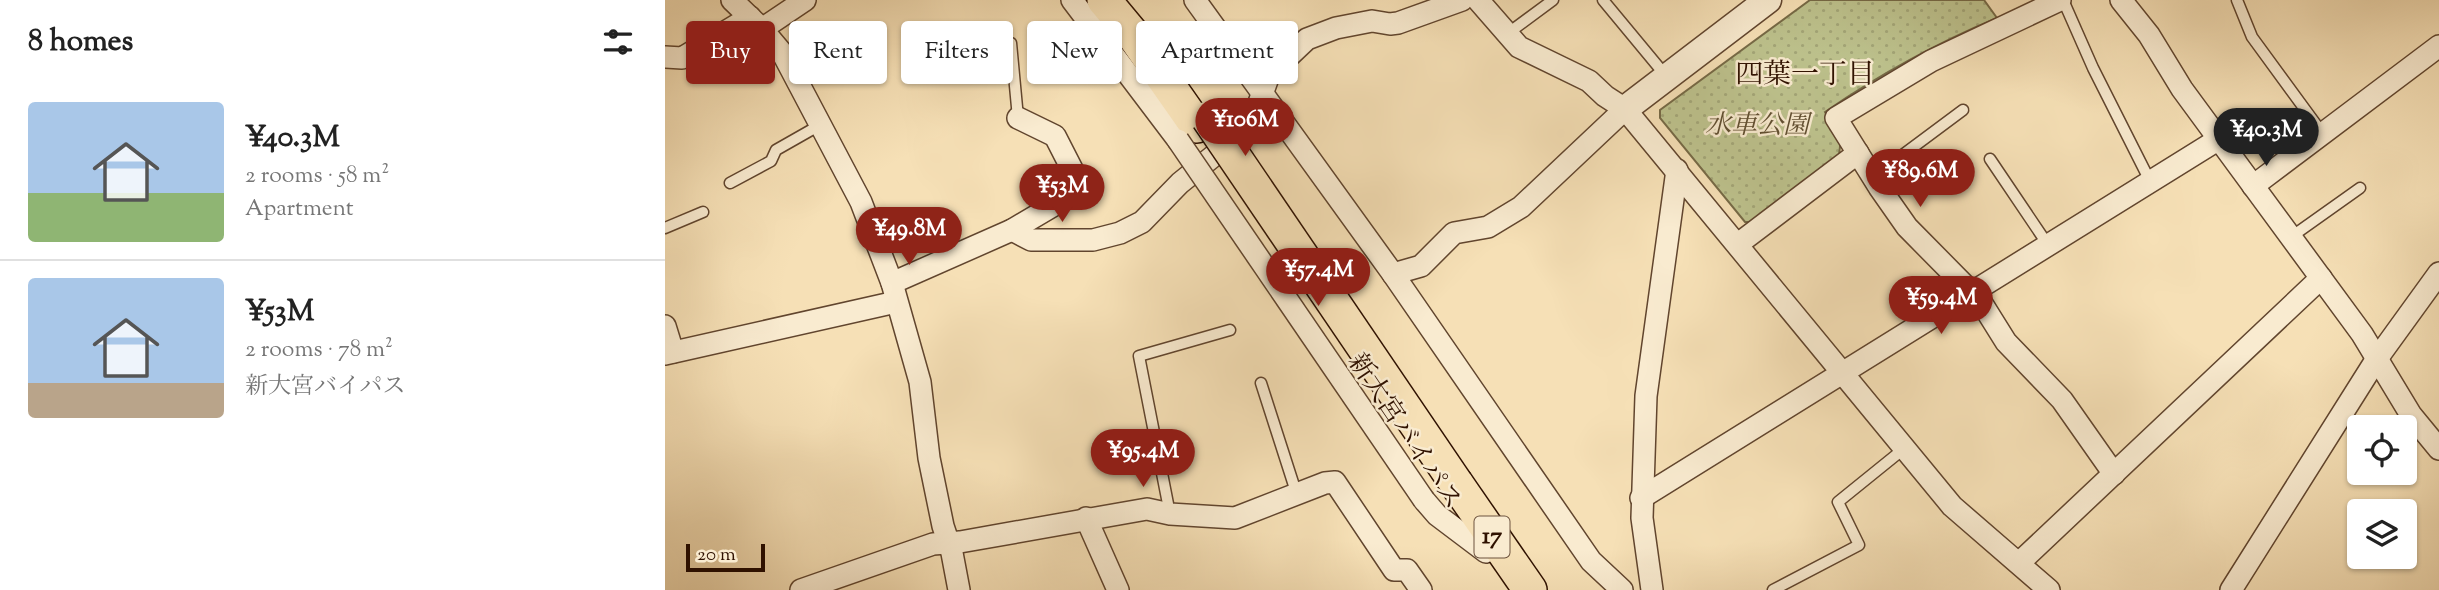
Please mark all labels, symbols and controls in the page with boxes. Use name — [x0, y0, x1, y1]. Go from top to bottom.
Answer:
text: 8 homes — [28, 21, 133, 64]
chip: Buy — [686, 21, 775, 84]
chip: Rent — [789, 21, 887, 84]
chip: Filters — [901, 21, 1013, 84]
chip: New — [1027, 21, 1122, 84]
chip: Apartment — [1136, 21, 1298, 84]
icon: filters — [599, 23, 637, 61]
district label: 四葉一丁目 — [1735, 56, 1875, 96]
pin: ¥106M — [1196, 99, 1294, 158]
text: ¥106M — [1211, 104, 1279, 137]
park label: 水車公園 — [1705, 108, 1813, 145]
pin: ¥40.3M — [2209, 108, 2323, 168]
text: ¥40.3M — [2230, 114, 2302, 147]
text: ¥40.3M — [245, 117, 340, 160]
icon: home — [84, 130, 168, 214]
pin: ¥89.6M — [1863, 150, 1977, 209]
text: ¥89.6M — [1882, 155, 1958, 188]
text: 2 rooms · 58 m² — [245, 160, 389, 193]
pin: ¥53M — [1021, 164, 1103, 224]
text: ¥53M — [1035, 170, 1089, 203]
text: Apartment — [245, 193, 354, 226]
pin: ¥49.8M — [852, 208, 966, 267]
text: ¥49.8M — [872, 213, 946, 246]
pin: ¥57.4M — [1261, 248, 1375, 308]
text: ¥57.4M — [1282, 254, 1354, 287]
pin: ¥59.4M — [1884, 276, 1998, 336]
text: ¥59.4M — [1905, 282, 1977, 315]
text: ¥53M — [245, 291, 314, 334]
icon: home — [84, 306, 168, 390]
text: 2 rooms · 78 m² — [245, 334, 393, 367]
street label: 新大宮バイパス — [1338, 346, 1470, 518]
text: 新大宮バイパス — [245, 371, 406, 404]
map controls — [2347, 415, 2417, 569]
button: locate — [2347, 415, 2417, 485]
pin: ¥95.4M — [1086, 430, 1200, 489]
text: ¥95.4M — [1107, 435, 1179, 468]
button: layers — [2347, 499, 2417, 569]
road number: 17 — [1475, 516, 1509, 558]
scale bar — [686, 541, 765, 573]
text: 20 m — [697, 542, 736, 569]

